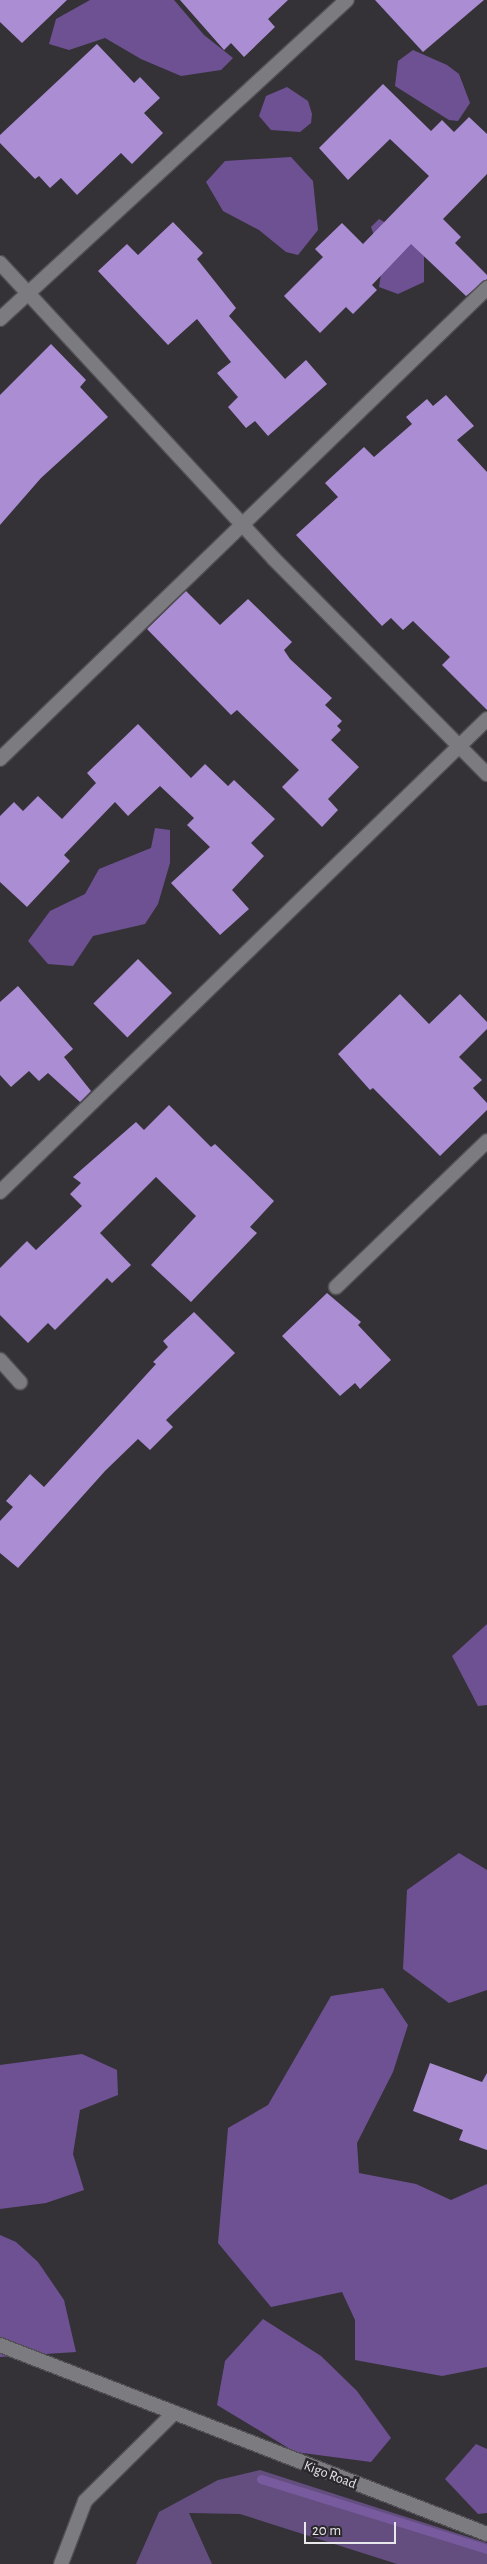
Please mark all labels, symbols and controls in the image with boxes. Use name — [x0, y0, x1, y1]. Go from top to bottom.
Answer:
street label: Kigo Road — [301, 2457, 359, 2493]
scale bar — [307, 2512, 400, 2544]
text: 20 m — [312, 2523, 341, 2538]

